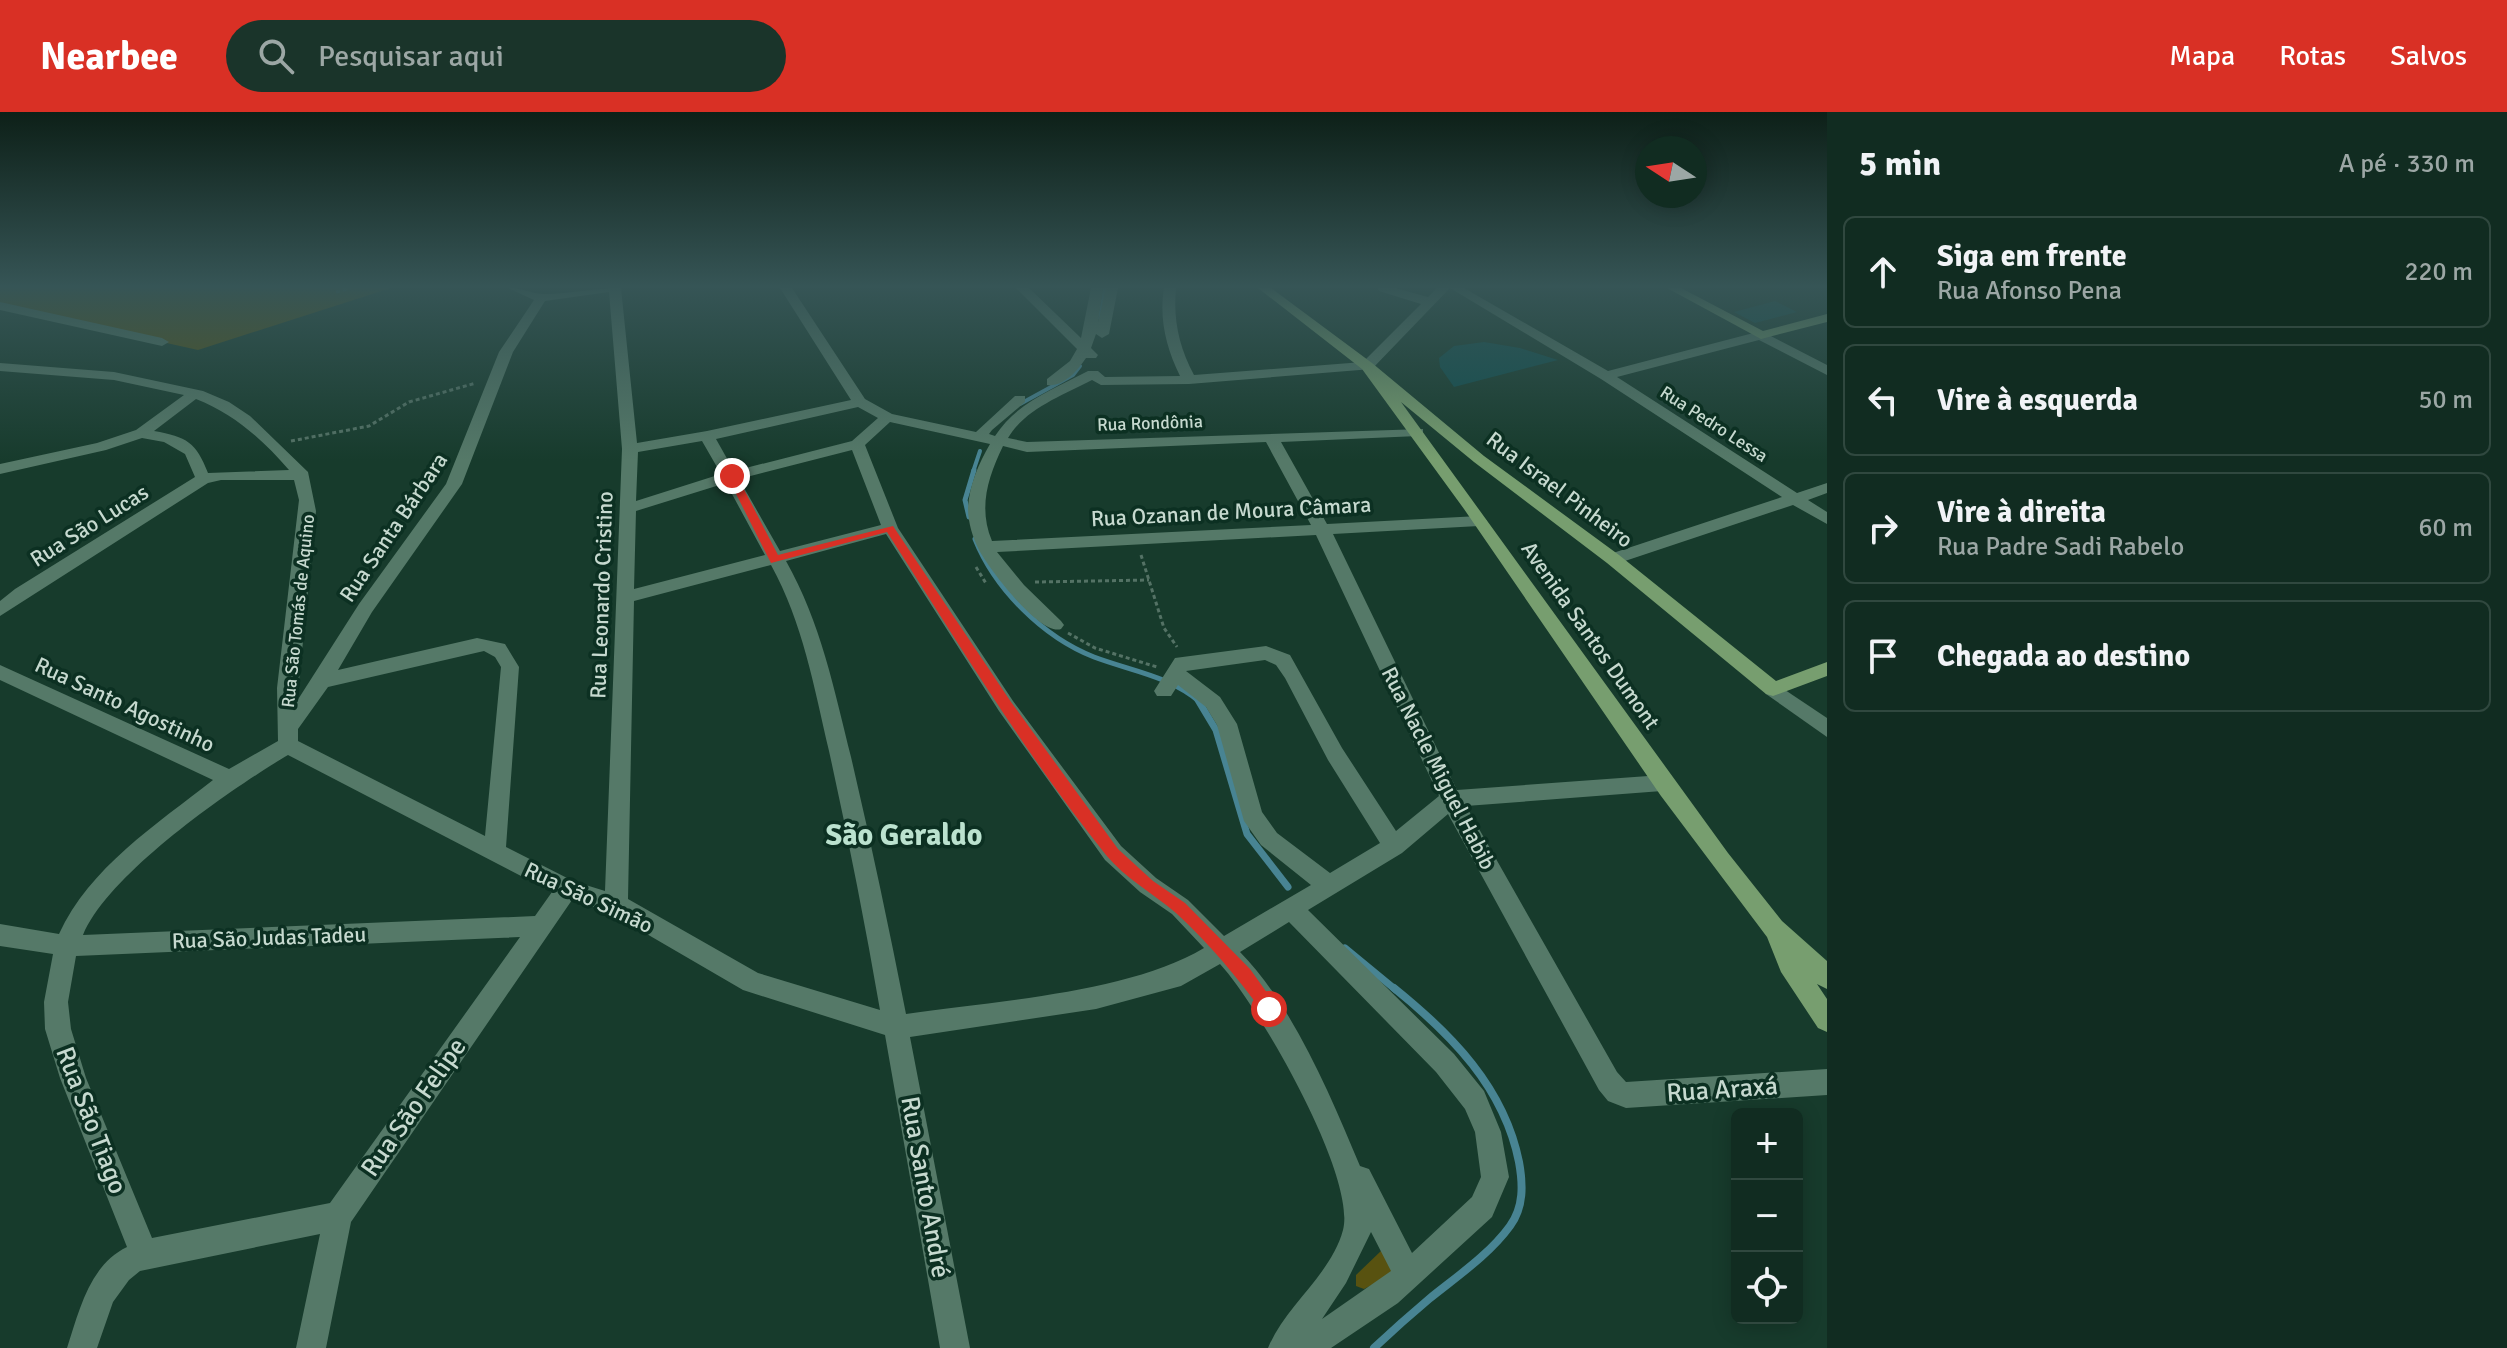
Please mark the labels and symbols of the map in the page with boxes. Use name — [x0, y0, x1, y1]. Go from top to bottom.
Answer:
north arrow — [1635, 136, 1707, 208]
street label: Rua Pedro Lessa — [1656, 381, 1772, 467]
street label: Rua Rondônia — [1097, 410, 1203, 436]
street label: Rua Israel Pinheiro — [1481, 425, 1638, 553]
street label: Rua Santa Bárbara — [334, 448, 453, 607]
route end — [714, 458, 750, 494]
street label: Rua São Lucas — [25, 478, 153, 572]
street label: Rua Leonardo Cristino — [584, 491, 619, 699]
street label: Rua Ozanan de Moura Câmara — [1090, 491, 1372, 532]
street label: Rua São Tomás de Aquino — [277, 513, 319, 709]
street label: Avenida Santos Dumont — [1516, 536, 1666, 735]
street label: Rua Santo Agostinho — [31, 651, 219, 758]
street label: Rua Nacle Miguel Habib — [1376, 662, 1501, 874]
district label: São Geraldo — [826, 817, 982, 854]
street label: Rua São Simão — [520, 856, 657, 939]
street label: Rua São Judas Tadeu — [171, 921, 367, 954]
route start — [1251, 991, 1287, 1027]
street label: Rua São Felipe — [354, 1032, 473, 1183]
street label: Rua São Tiago — [48, 1042, 134, 1198]
street label: Rua Araxá — [1665, 1070, 1779, 1110]
street label: Rua Santo André — [893, 1094, 957, 1281]

